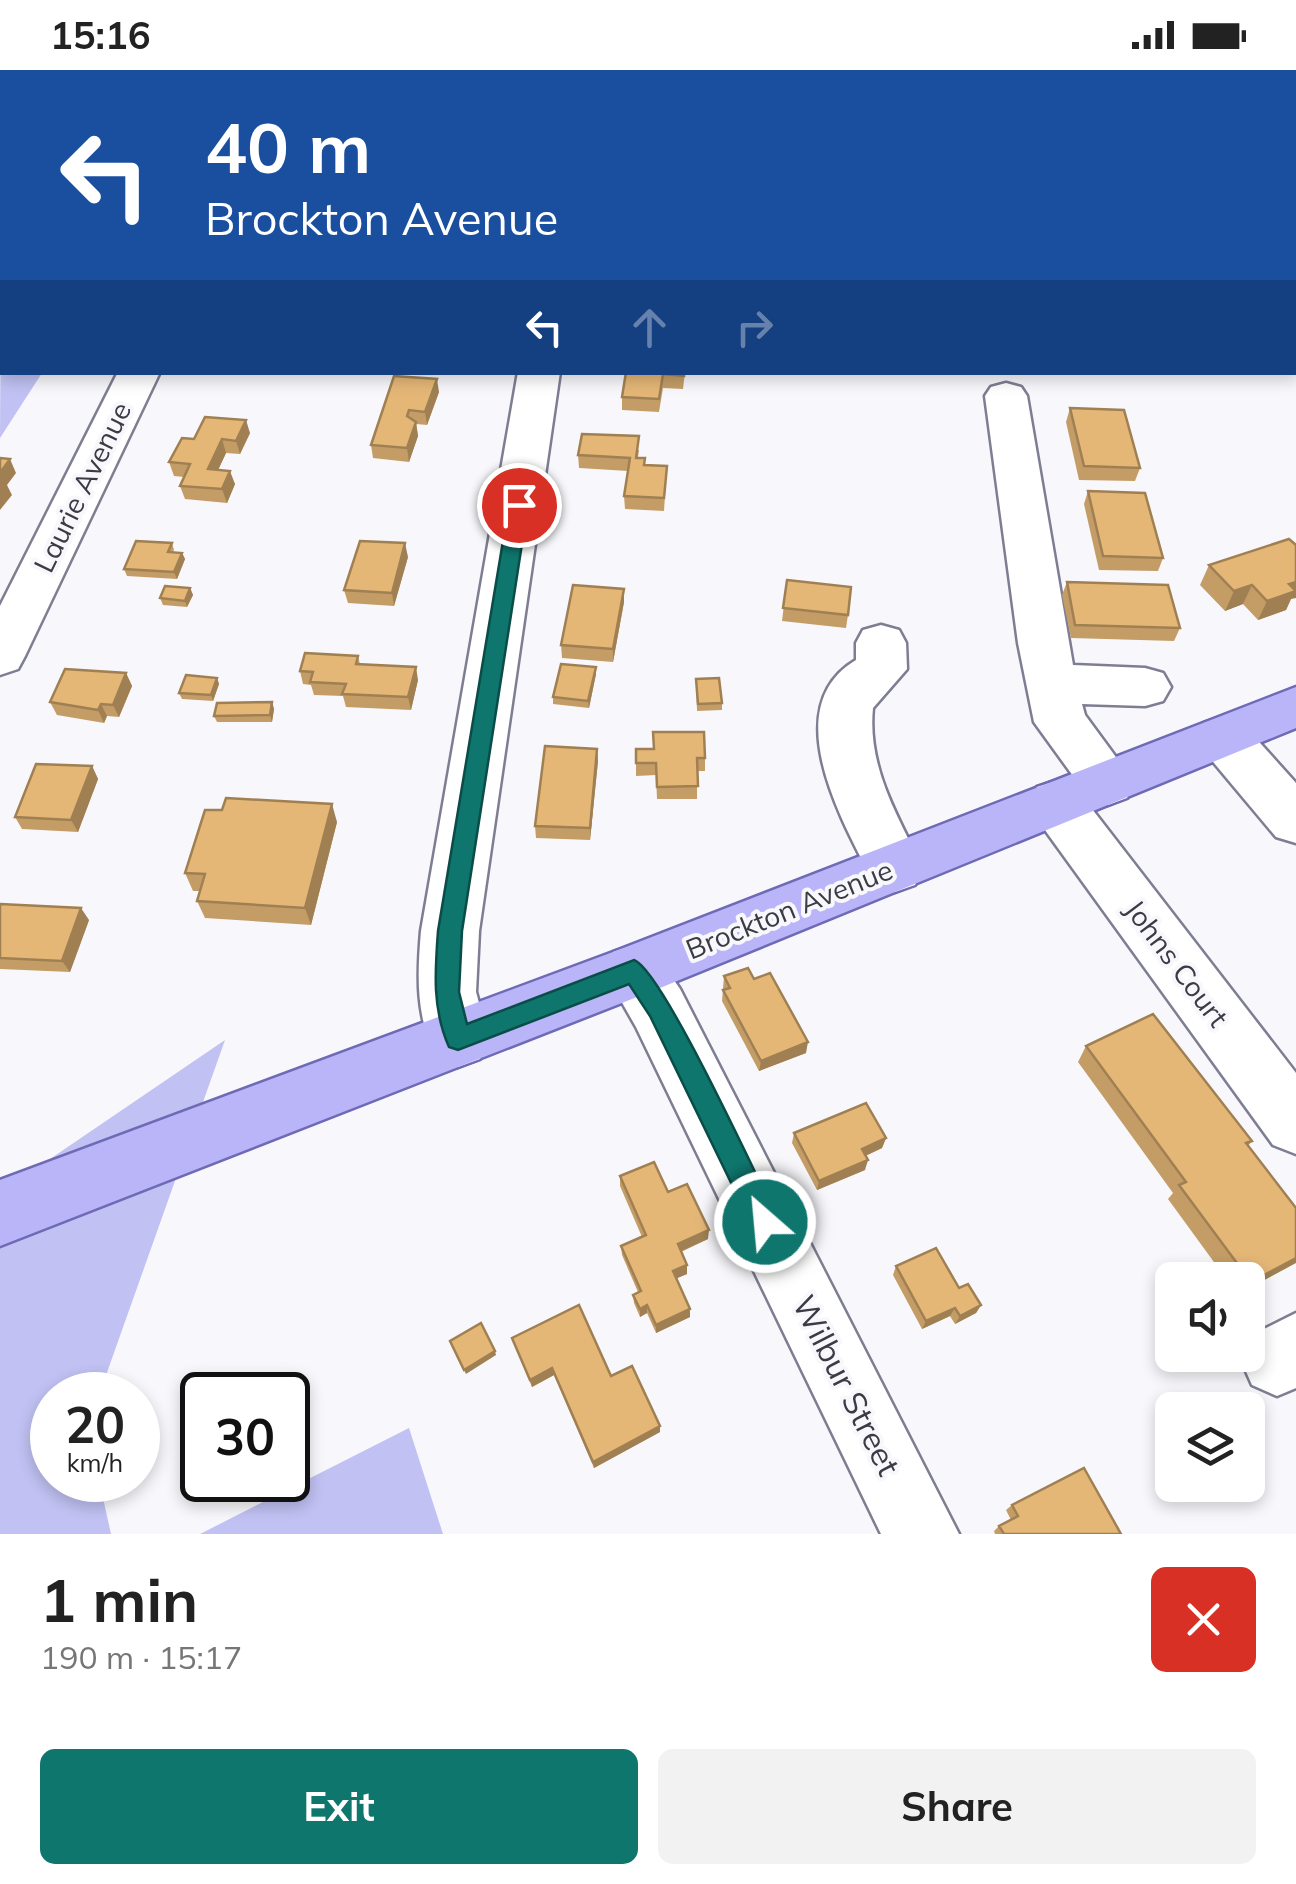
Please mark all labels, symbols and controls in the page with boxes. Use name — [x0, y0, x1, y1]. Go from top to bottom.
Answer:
text: 15:16 — [50, 11, 151, 59]
text: 40 m — [205, 103, 371, 191]
icon: left — [40, 110, 170, 240]
text: Brockton Avenue — [205, 190, 558, 246]
icon: left — [517, 300, 572, 355]
icon: ahead — [622, 300, 677, 355]
icon: right — [727, 300, 782, 355]
street label: Laurie Avenue — [26, 396, 138, 578]
pin — [477, 463, 562, 548]
icon: arrive — [492, 478, 547, 533]
street label: Brockton Avenue — [681, 852, 897, 966]
street label: Johns Court — [1118, 892, 1236, 1034]
position arrow — [713, 1170, 817, 1274]
map controls — [1155, 1262, 1265, 1502]
button: sound — [1155, 1262, 1265, 1372]
street label: Wilbur Street — [784, 1288, 910, 1482]
speed limit sign: 30 — [180, 1372, 310, 1502]
button: layers — [1155, 1392, 1265, 1502]
text: 20 — [65, 1393, 125, 1456]
text: km/h — [67, 1447, 123, 1478]
text: 1 min — [40, 1562, 198, 1637]
button: close — [1151, 1567, 1256, 1672]
text: 190 m · 15:17 — [40, 1637, 242, 1677]
button: Exit — [40, 1749, 638, 1864]
button: Share — [658, 1749, 1256, 1864]

